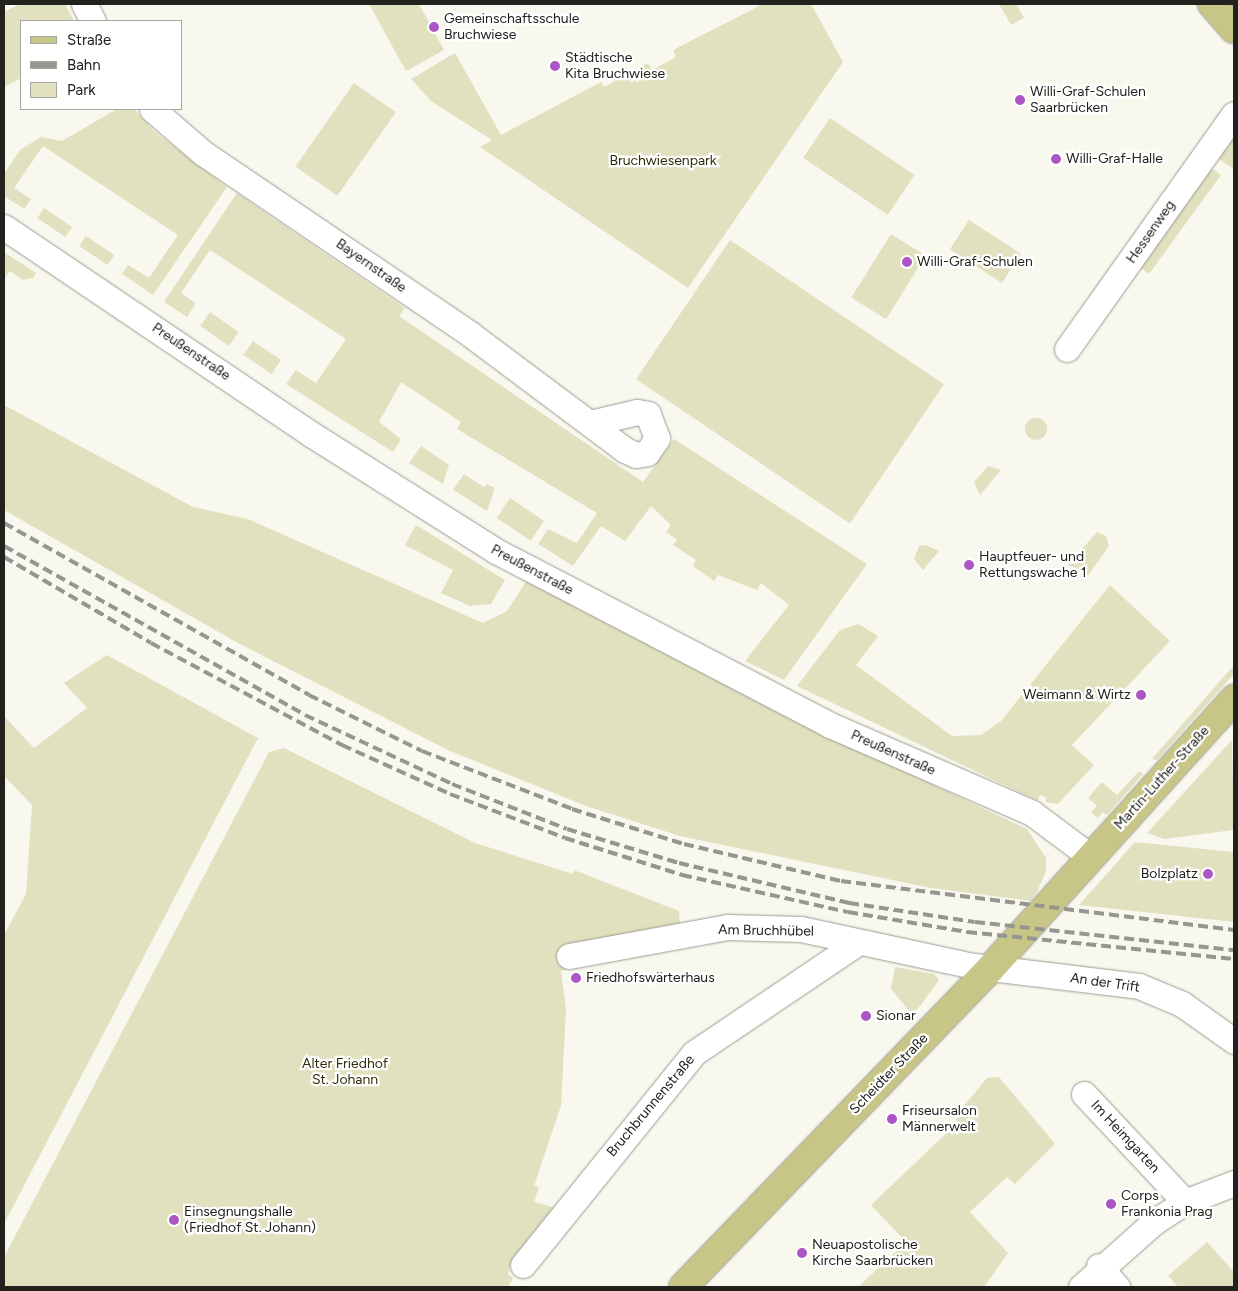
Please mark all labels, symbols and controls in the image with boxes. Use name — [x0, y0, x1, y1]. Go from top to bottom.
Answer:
place label: Gemeinschaftsschule Bruchwiese — [444, 11, 579, 44]
legend — [20, 20, 182, 110]
marker: Gemeinschaftsschule Bruchwiese — [428, 21, 440, 33]
text: Straße — [67, 31, 111, 49]
place label: Städtische Kita Bruchwiese — [565, 50, 665, 82]
text: Bahn — [67, 56, 101, 74]
marker: Städtische Kita Bruchwiese — [549, 60, 561, 72]
text: Park — [67, 81, 96, 99]
place label: Willi-Graf-Schulen Saarbrücken — [1030, 84, 1146, 116]
marker: Willi-Graf-Schulen Saarbrücken — [1014, 94, 1026, 106]
place label: Willi-Graf-Halle — [1066, 151, 1163, 167]
park label: Bruchwiesenpark — [609, 153, 717, 169]
marker: Willi-Graf-Halle — [1050, 153, 1062, 165]
street label: Hessenweg — [1123, 197, 1179, 267]
street label: Bayernstraße — [333, 236, 409, 296]
place label: Willi-Graf-Schulen — [917, 254, 1033, 270]
marker: Willi-Graf-Schulen — [901, 256, 913, 268]
street label: Preußenstraße — [149, 320, 233, 384]
street label: Preußenstraße — [488, 541, 576, 599]
place label: Hauptfeuer- und Rettungswache 1 — [979, 549, 1087, 582]
marker: Hauptfeuer- und Rettungswache 1 — [963, 559, 975, 571]
place label: Weimann & Wirtz — [1023, 687, 1131, 703]
marker: Weimann & Wirtz — [1135, 689, 1147, 701]
street label: Martin-Luther-Straße — [1111, 723, 1213, 833]
street label: Preußenstraße — [848, 727, 938, 779]
place label: Bolzplatz — [1141, 866, 1198, 882]
marker: Bolzplatz — [1202, 868, 1214, 880]
street label: Am Bruchhübel — [718, 922, 814, 940]
place label: Friedhofswärterhaus — [586, 970, 715, 986]
street label: An der Trift — [1069, 970, 1141, 996]
marker: Friedhofswärterhaus — [570, 972, 582, 984]
place label: Sionar — [876, 1008, 916, 1024]
marker: Sionar — [860, 1010, 872, 1022]
street label: Scheidter Straße — [846, 1030, 932, 1118]
street label: Bruchbrunnenstraße — [604, 1052, 698, 1160]
park label: Alter Friedhof St. Johann — [302, 1056, 388, 1088]
street label: Im Heimgarten — [1087, 1097, 1163, 1177]
place label: Friseursalon Männerwelt — [902, 1103, 977, 1136]
marker: Friseursalon Männerwelt — [886, 1113, 898, 1125]
place label: Corps Frankonia Prag — [1121, 1188, 1213, 1220]
marker: Corps Frankonia Prag — [1105, 1198, 1117, 1210]
place label: Einsegnungshalle (Friedhof St. Johann) — [184, 1204, 316, 1236]
marker: Einsegnungshalle (Friedhof St. Johann) — [168, 1214, 180, 1226]
place label: Neuapostolische Kirche Saarbrücken — [812, 1237, 933, 1270]
marker: Neuapostolische Kirche Saarbrücken — [796, 1247, 808, 1259]

